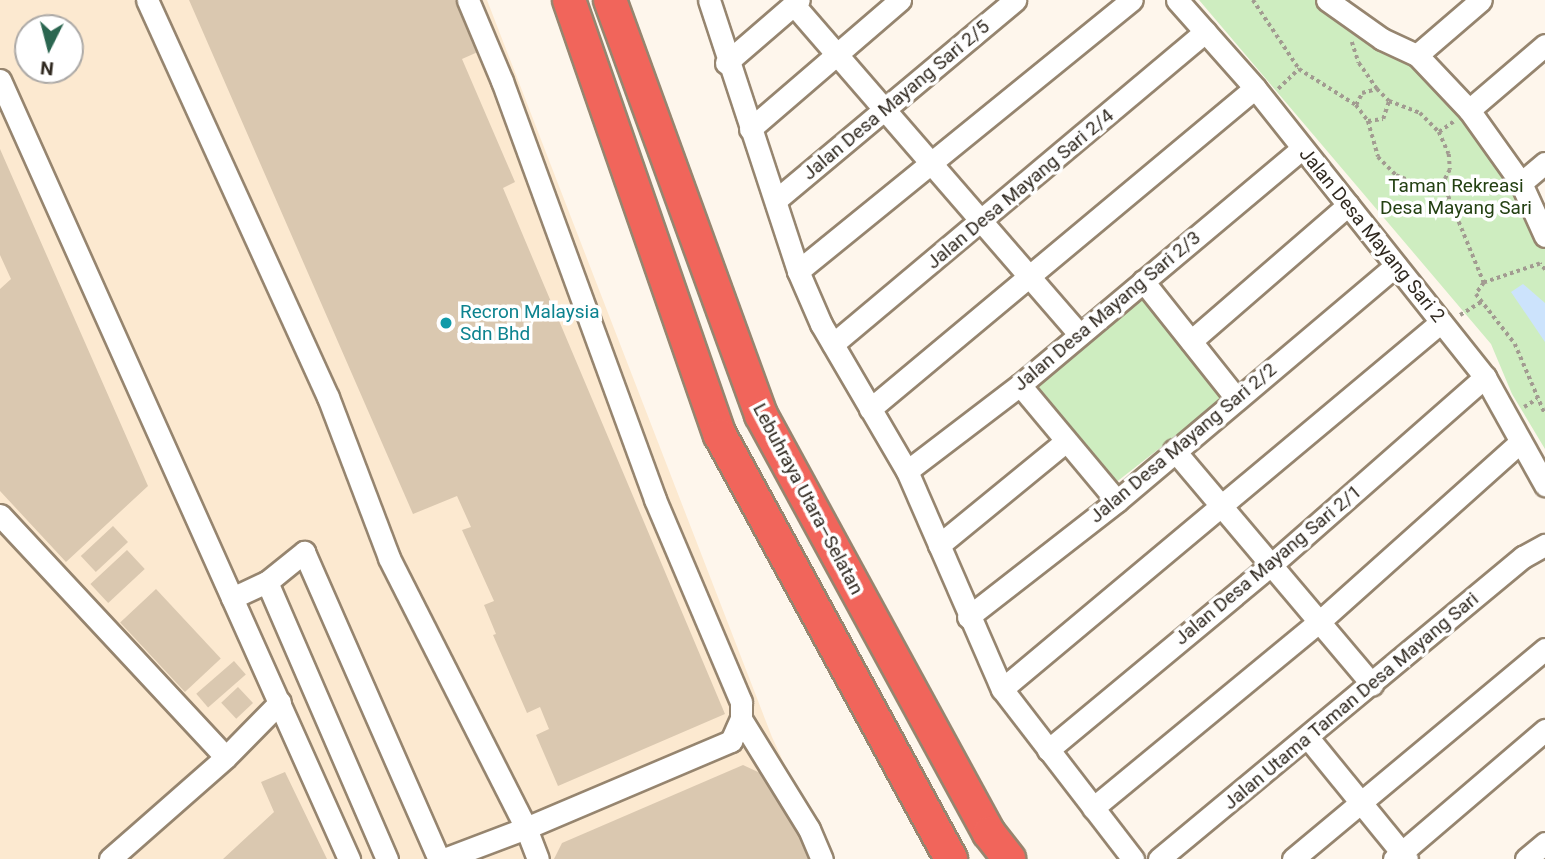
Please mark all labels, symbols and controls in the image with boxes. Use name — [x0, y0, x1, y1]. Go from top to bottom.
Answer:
north arrow — [14, 14, 84, 84]
street label: Jalan Desa Mayang Sari 2/5 — [798, 15, 994, 185]
text: N — [39, 56, 55, 81]
street label: Jalan Desa Mayang Sari 2/4 — [922, 104, 1118, 274]
street label: Jalan Desa Mayang Sari 2 — [1294, 143, 1450, 327]
park label: Taman Rekreasi Desa Mayang Sari — [1380, 175, 1532, 219]
street label: Jalan Desa Mayang Sari 2/3 — [1009, 226, 1205, 396]
place label: Recron Malaysia Sdn Bhd — [460, 301, 600, 345]
marker: Recron Malaysia Sdn Bhd — [438, 315, 454, 331]
street label: Jalan Desa Mayang Sari 2/2 — [1085, 358, 1281, 528]
street label: Lebuhraya Utara–Selatan — [748, 400, 868, 598]
street label: Jalan Desa Mayang Sari 2/1 — [1170, 480, 1366, 650]
street label: Jalan Utama Taman Desa Mayang Sari — [1219, 587, 1483, 815]

